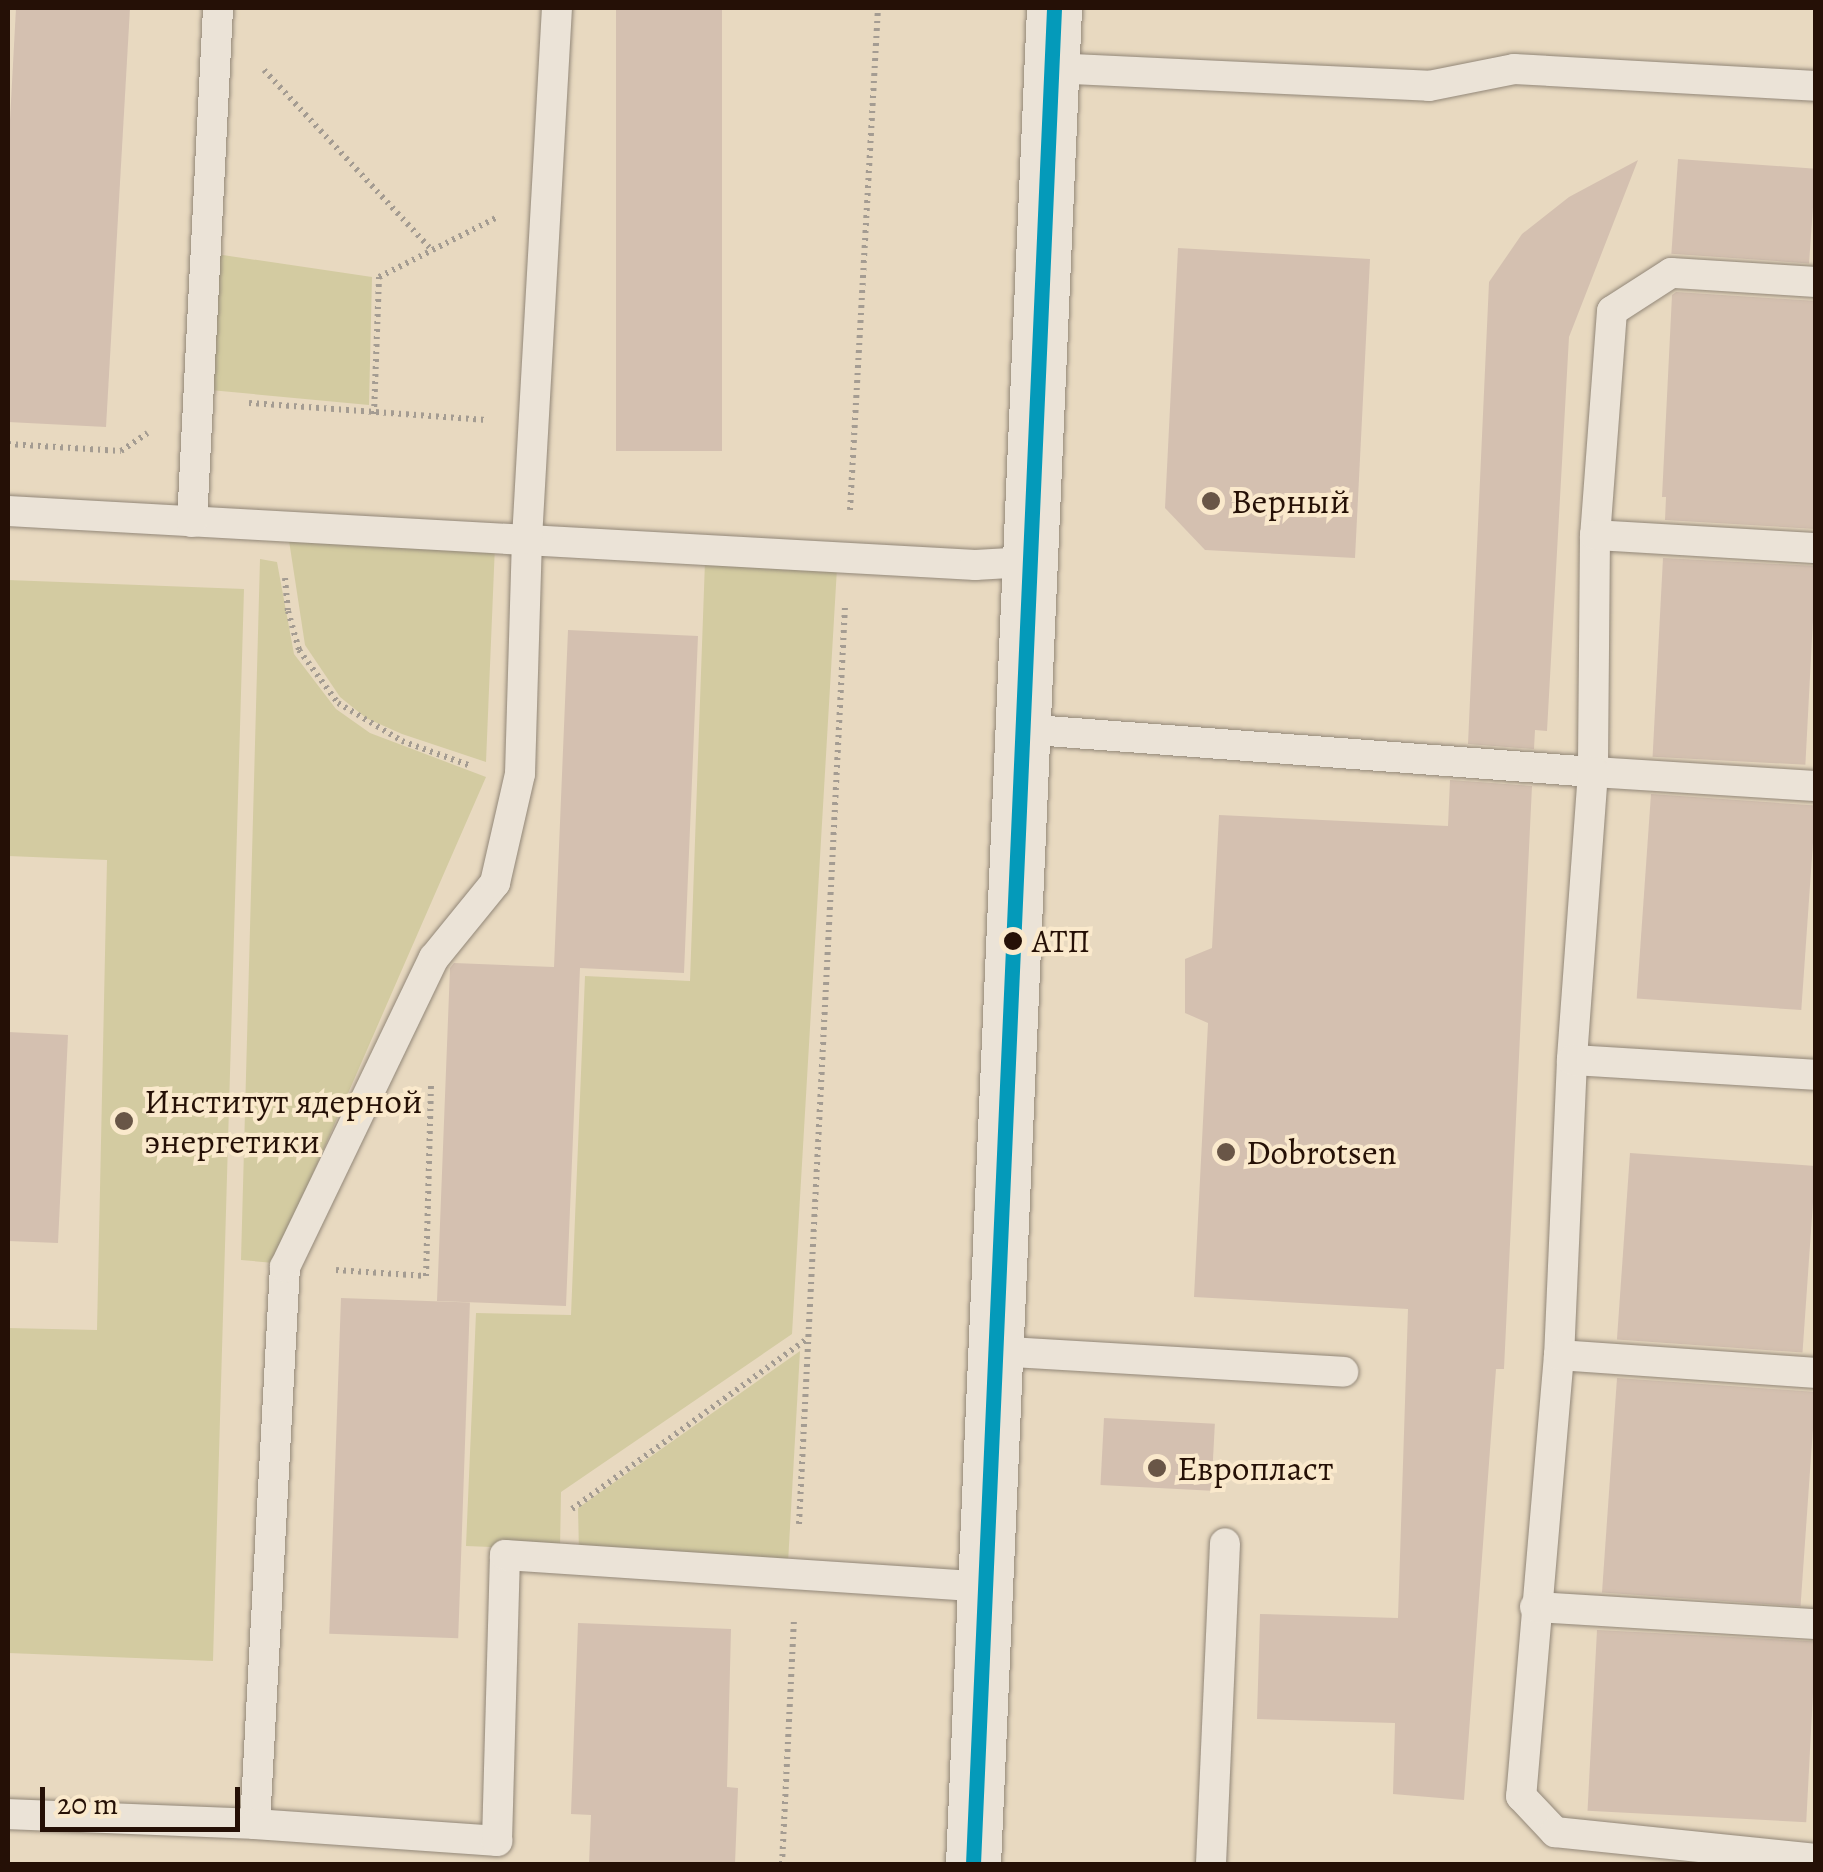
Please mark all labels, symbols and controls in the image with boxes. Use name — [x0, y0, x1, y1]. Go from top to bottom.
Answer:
place label: Верный — [1231, 480, 1350, 522]
marker: Верный — [1200, 490, 1222, 512]
place label: АТП — [1032, 922, 1090, 960]
marker: АТП — [1003, 931, 1023, 951]
place label: Институт ядерной энергетики — [144, 1080, 422, 1162]
marker: Институт ядерной энергетики — [113, 1110, 135, 1132]
place label: Dobrotsen — [1246, 1131, 1397, 1173]
marker: Dobrotsen — [1215, 1141, 1237, 1163]
place label: Европласт — [1177, 1447, 1333, 1489]
marker: Европласт — [1146, 1457, 1168, 1479]
scale bar — [45, 1767, 245, 1829]
text: 20 m — [57, 1784, 118, 1824]

